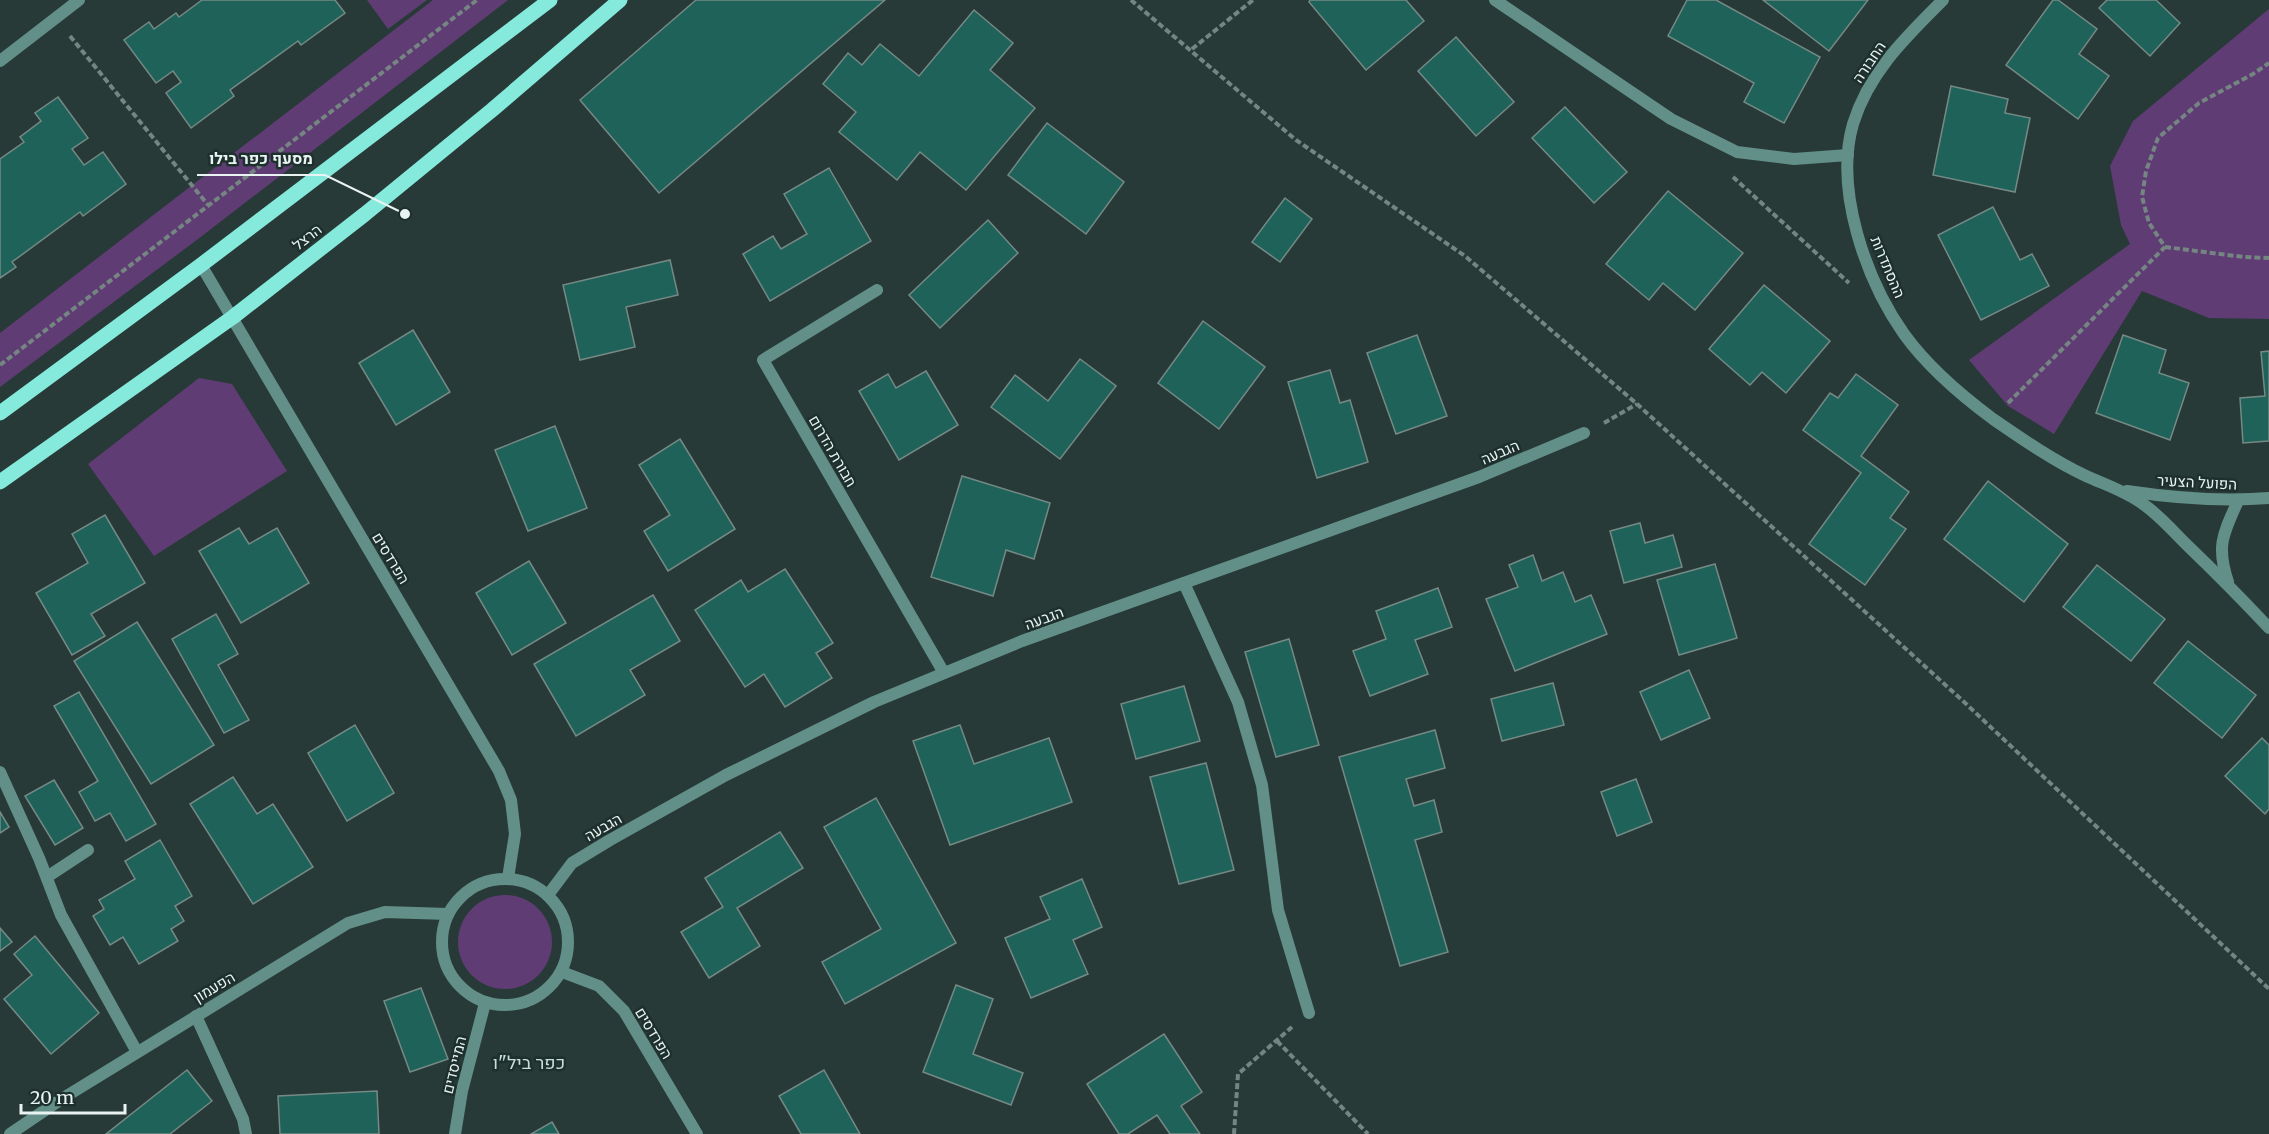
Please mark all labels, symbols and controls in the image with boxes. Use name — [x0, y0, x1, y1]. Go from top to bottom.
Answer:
street label: החבורה — [1848, 37, 1890, 87]
callout: מסעף כפר בילו — [197, 141, 325, 175]
text: מסעף כפר בילו — [209, 148, 313, 168]
street label: הרצל — [289, 220, 325, 254]
street label: ההסתדרות — [1866, 233, 1910, 301]
street label: חבורת הדרום — [805, 412, 861, 490]
street label: הגבעה — [1478, 435, 1522, 469]
street label: הפועל הצעיר — [2156, 470, 2238, 494]
street label: הפרדסים — [368, 529, 414, 587]
street label: הגבעה — [1022, 602, 1066, 634]
street label: הגבעה — [581, 809, 625, 845]
street label: הפעמון — [190, 967, 238, 1007]
street label: הפרדסים — [631, 1004, 677, 1062]
street label: המייסדים — [438, 1034, 470, 1096]
district label: כפר ביל"ו — [493, 1051, 565, 1074]
scale bar — [21, 1077, 124, 1115]
text: 20 m — [30, 1086, 74, 1109]

